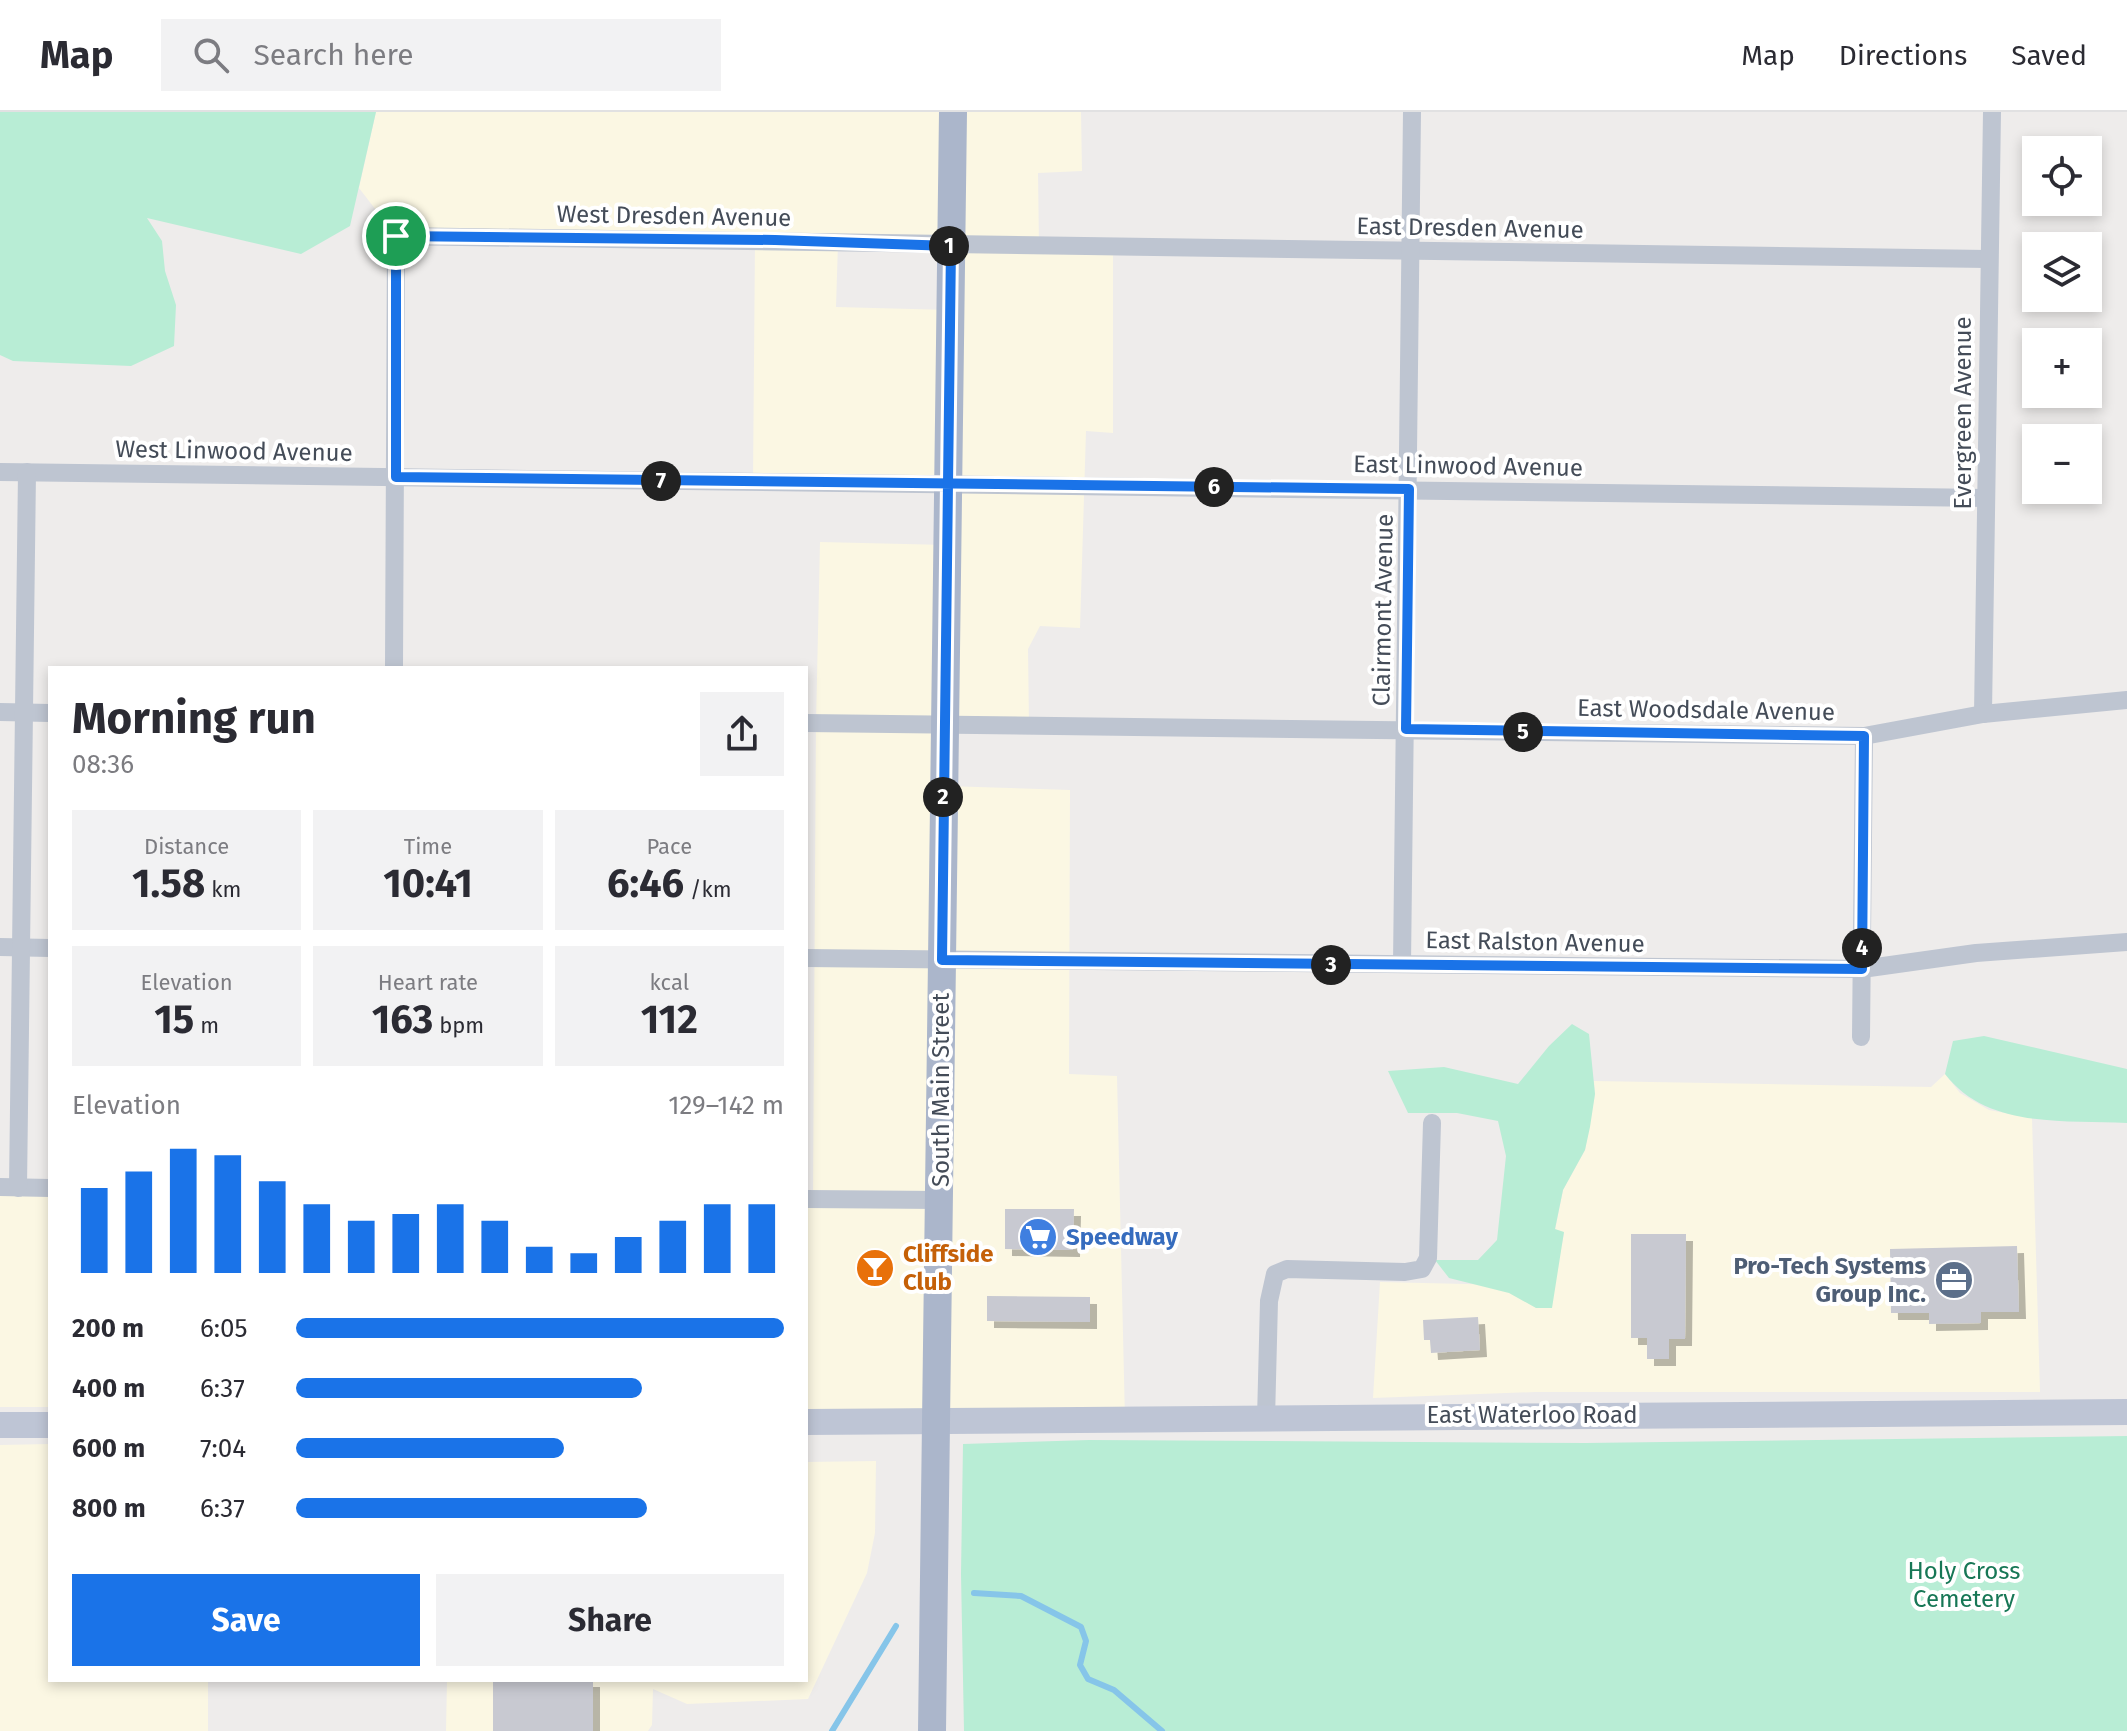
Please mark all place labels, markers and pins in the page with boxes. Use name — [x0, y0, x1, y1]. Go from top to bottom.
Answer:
pin — [362, 202, 430, 270]
pin: 1 — [929, 226, 969, 266]
pin: 7 — [641, 461, 681, 501]
pin: 6 — [1194, 467, 1234, 507]
pin: 5 — [1503, 712, 1543, 752]
pin: 2 — [923, 777, 963, 817]
pin: 4 — [1842, 928, 1882, 968]
pin: 3 — [1311, 945, 1351, 985]
supermarket icon: Speedway — [1017, 1216, 1059, 1258]
place label: Speedway — [1066, 1223, 1178, 1251]
place label: Cliffside Club — [903, 1240, 993, 1296]
bar icon: Cliffside Club — [854, 1247, 896, 1289]
place label: Pro-Tech Systems Group Inc. — [1733, 1252, 1926, 1308]
office icon: Pro-Tech Systems Group Inc. — [1933, 1259, 1975, 1301]

